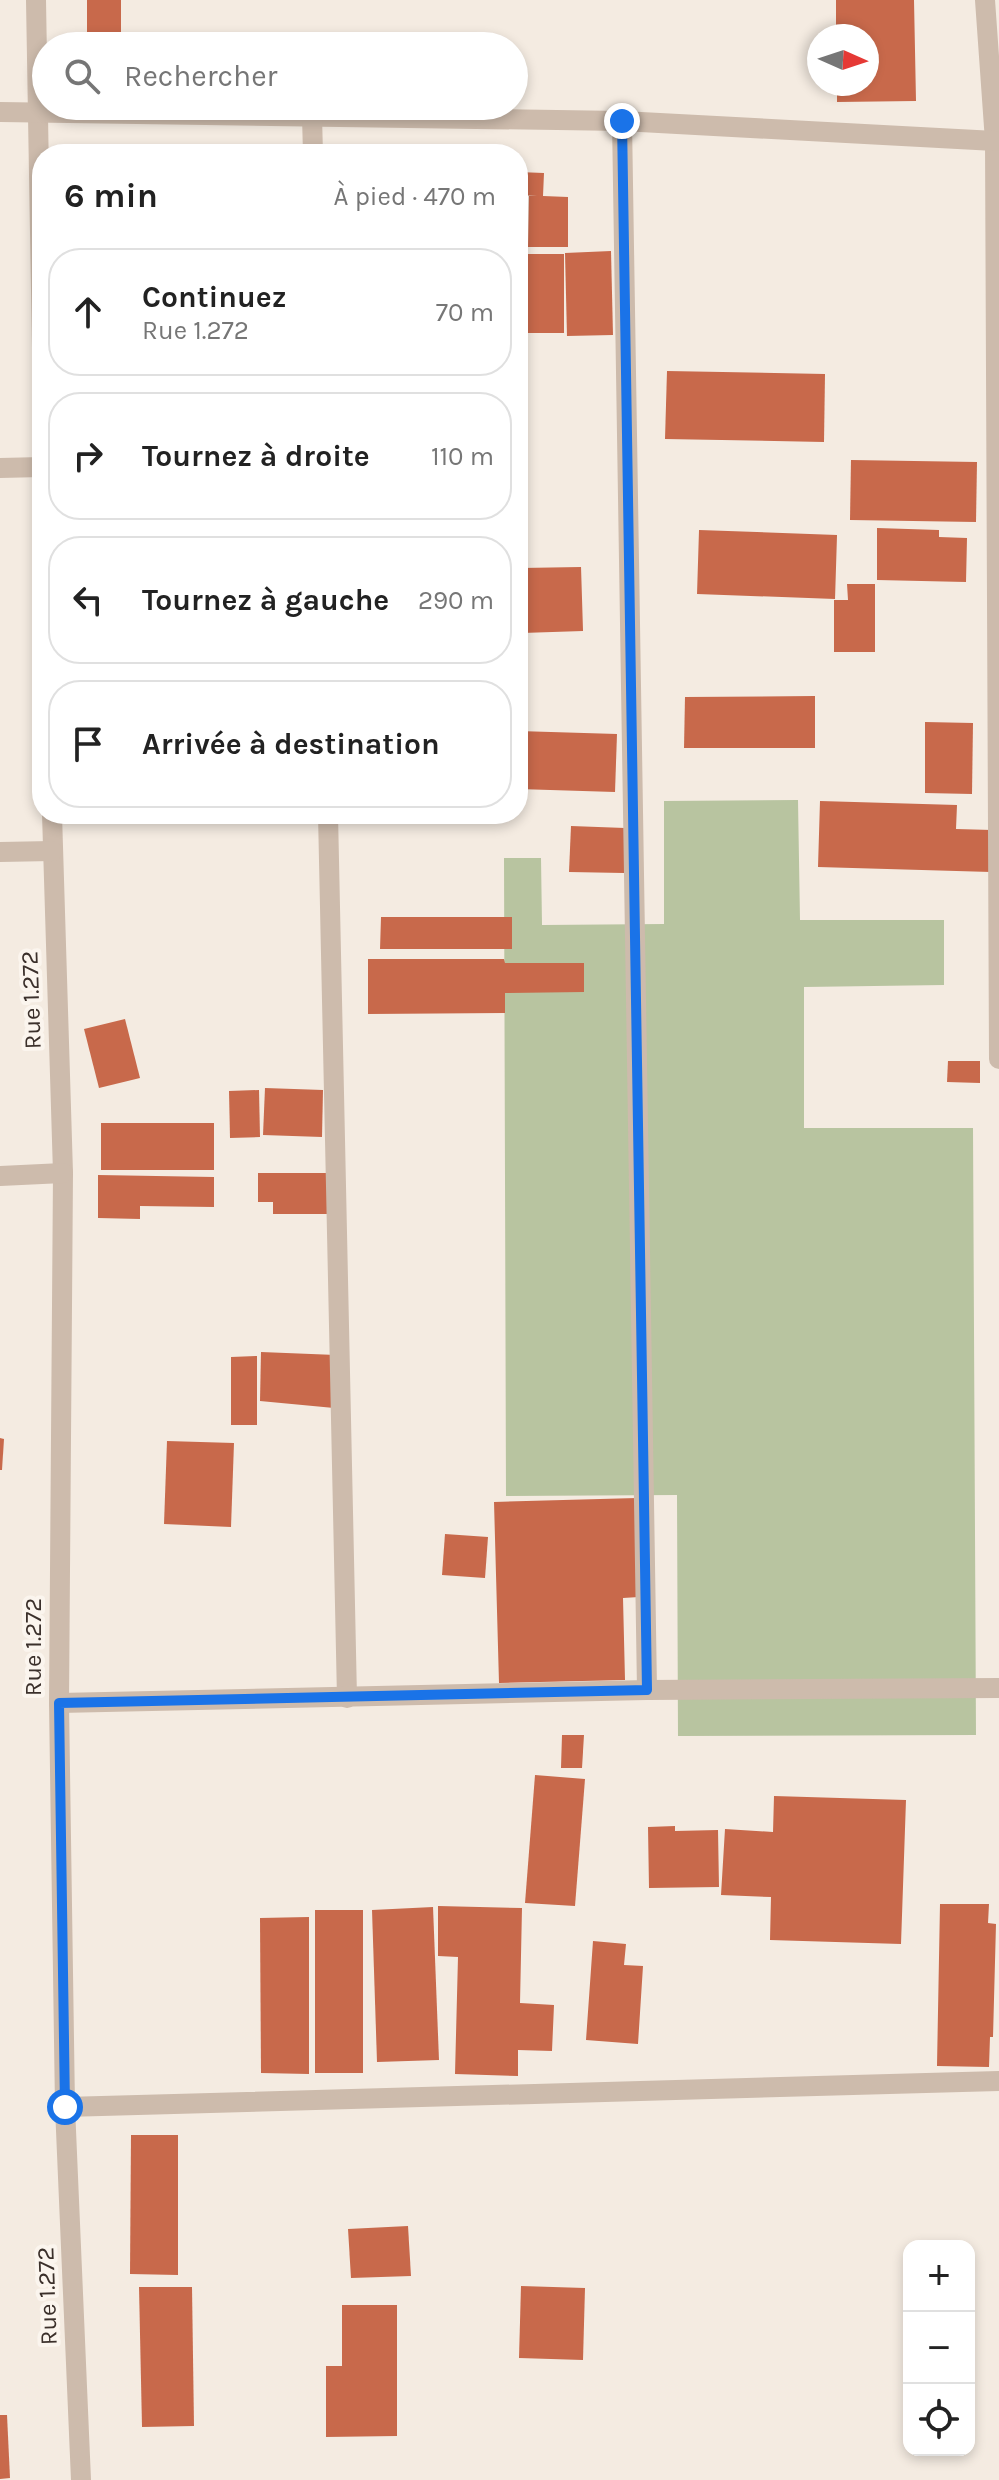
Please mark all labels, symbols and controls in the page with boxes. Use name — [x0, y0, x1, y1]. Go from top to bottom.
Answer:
north arrow — [807, 24, 879, 96]
search box — [32, 32, 528, 120]
icon: search — [60, 54, 104, 98]
text: Rechercher — [124, 58, 277, 94]
route end — [604, 103, 640, 139]
text: 6 min — [64, 176, 158, 216]
text: À pied · 470 m — [334, 181, 496, 212]
text: Continuez — [142, 279, 287, 315]
icon: ahead — [66, 290, 110, 334]
text: 70 m — [436, 297, 494, 328]
text: Rue 1.272 — [142, 315, 249, 346]
icon: right — [66, 434, 110, 478]
text: Tournez à droite — [142, 438, 370, 474]
text: 110 m — [431, 441, 494, 472]
icon: left — [66, 578, 110, 622]
text: Tournez à gauche — [142, 582, 389, 618]
text: 290 m — [418, 585, 494, 616]
icon: arrive — [66, 722, 110, 766]
text: Arrivée à destination — [142, 726, 440, 762]
street label: Rue 1.272 — [15, 950, 47, 1050]
street label: Rue 1.272 — [19, 1598, 47, 1696]
route start — [47, 2089, 83, 2125]
map controls — [903, 2240, 975, 2456]
button: + — [903, 2240, 975, 2312]
street label: Rue 1.272 — [31, 2246, 63, 2346]
button: − — [903, 2312, 975, 2384]
button: locate — [903, 2384, 975, 2456]

